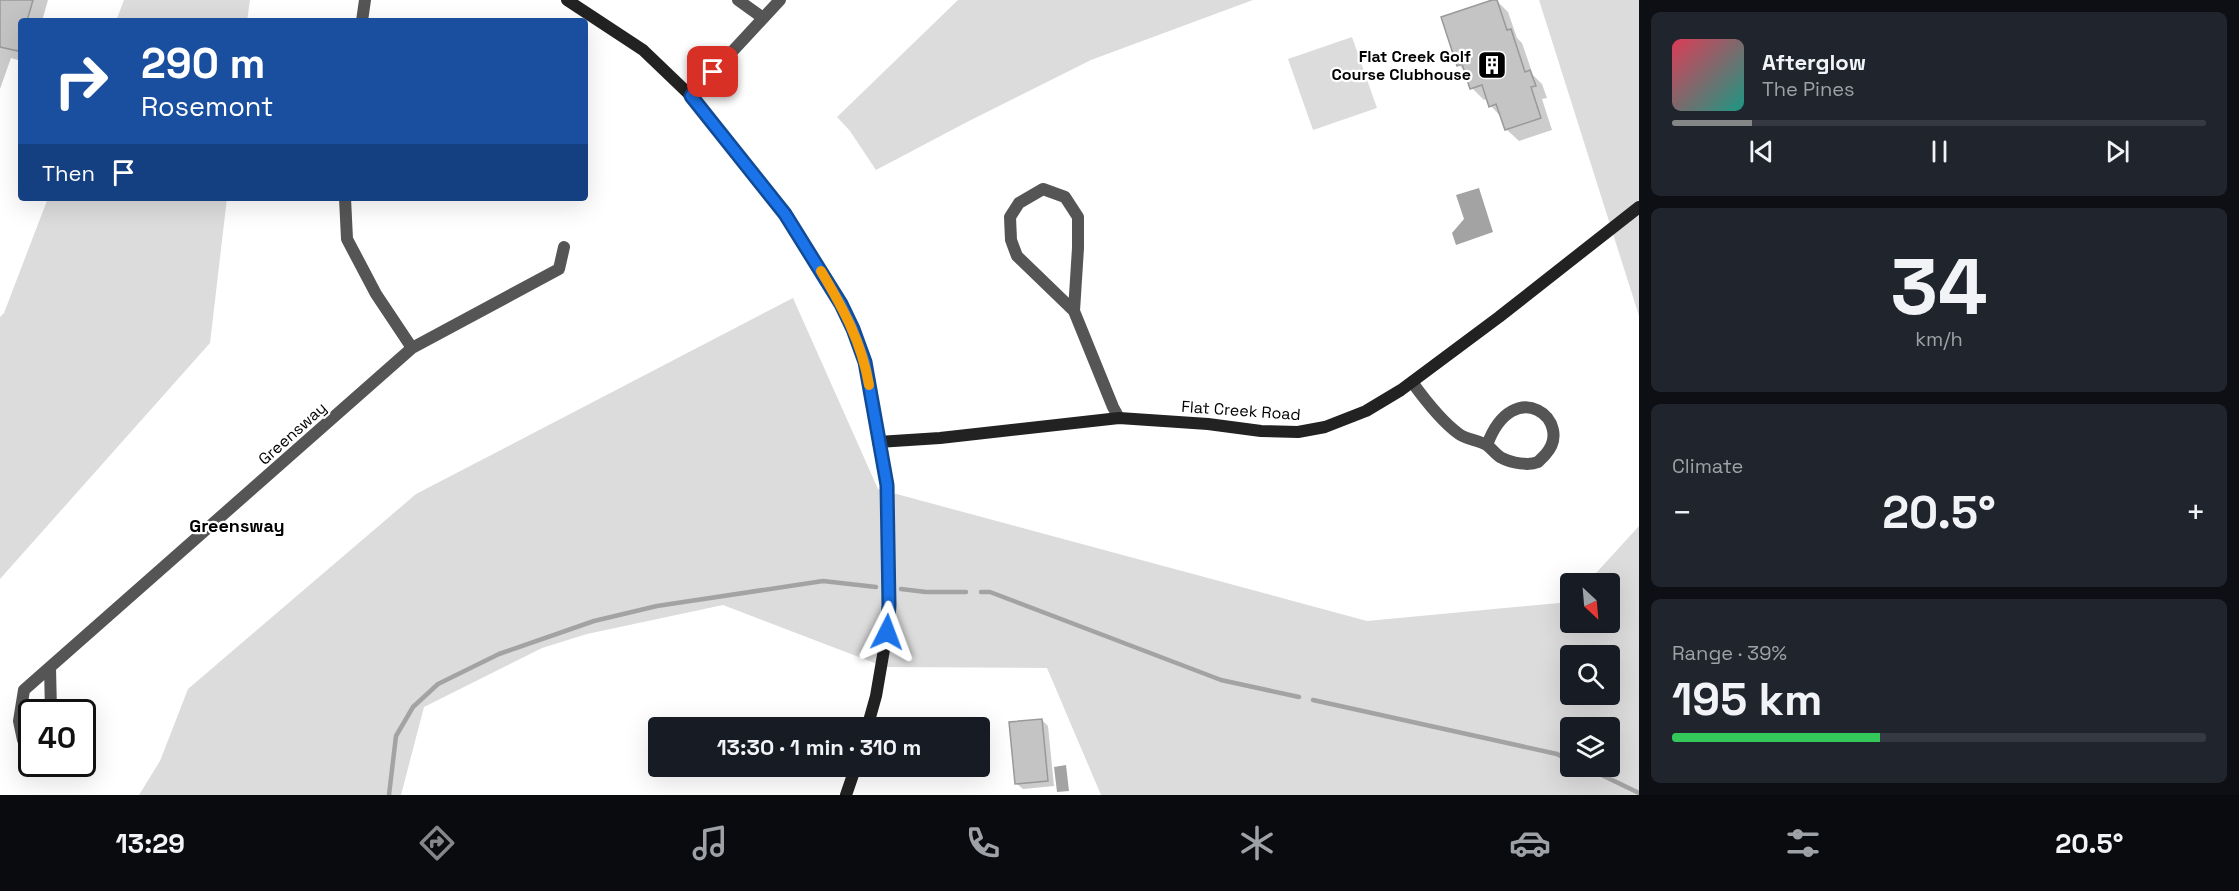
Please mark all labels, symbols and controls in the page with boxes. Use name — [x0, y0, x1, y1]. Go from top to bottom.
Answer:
text: 290 m — [141, 37, 266, 90]
icon: right — [42, 42, 120, 120]
pin — [687, 46, 738, 97]
place label: Flat Creek Golf Course Clubhouse — [1331, 46, 1471, 85]
text: Afterglow — [1762, 48, 1866, 76]
building icon: Flat Creek Golf Course Clubhouse — [1476, 49, 1508, 81]
icon: arrive — [696, 55, 729, 88]
text: The Pines — [1762, 76, 1855, 102]
text: Rosemont — [141, 89, 273, 124]
icon: previous — [1745, 135, 1778, 168]
icon: pause — [1923, 135, 1956, 168]
icon: next — [2101, 135, 2134, 168]
icon: arrive — [107, 156, 140, 189]
text: Then — [42, 159, 95, 187]
text: 34 — [1890, 237, 1988, 337]
text: km/h — [1915, 326, 1963, 352]
street label: Flat Creek Road — [1181, 396, 1301, 425]
street label: Greensway — [254, 397, 331, 470]
text: Climate — [1672, 453, 1743, 479]
text: 20.5° — [1882, 484, 1996, 541]
text: − — [1672, 492, 1692, 534]
text: + — [2186, 492, 2206, 534]
district label: Greensway — [189, 514, 285, 537]
north arrow — [1560, 573, 1620, 633]
map controls — [1560, 573, 1620, 777]
position arrow — [855, 600, 919, 664]
text: Range · 39% — [1672, 640, 1787, 666]
button: search — [1560, 645, 1620, 705]
text: 195 km — [1672, 671, 1822, 728]
speed limit sign: 40 — [18, 699, 96, 777]
button: layers — [1560, 717, 1620, 777]
text: 13:30 · 1 min · 310 m — [717, 733, 921, 761]
icon: directions — [416, 822, 458, 864]
icon: music — [689, 822, 731, 864]
icon: phone — [962, 822, 1004, 864]
icon: climate — [1236, 822, 1278, 864]
icon: car — [1509, 822, 1551, 864]
icon: filters — [1782, 822, 1824, 864]
text: 13:29 — [116, 826, 185, 861]
text: 20.5° — [2055, 826, 2123, 861]

